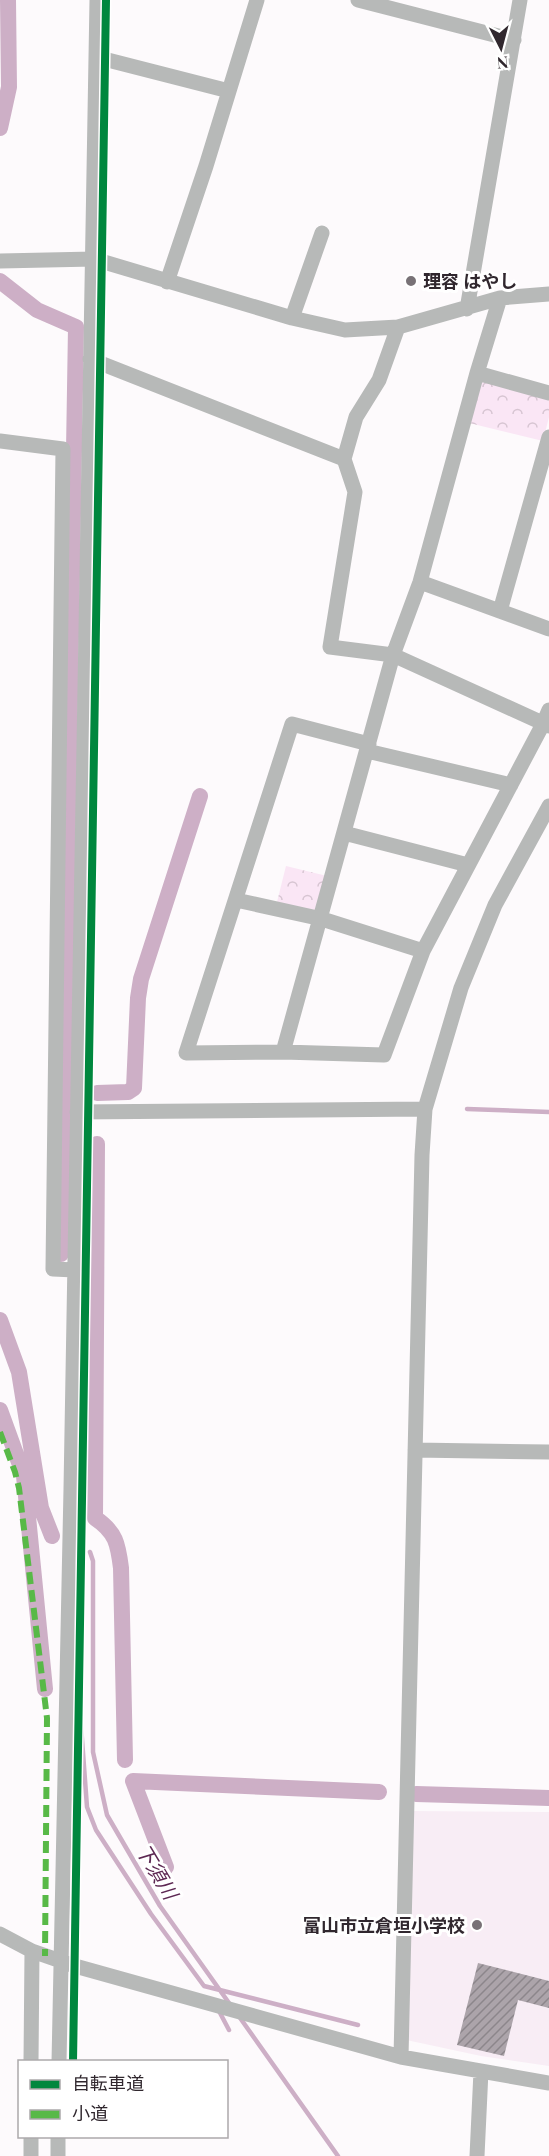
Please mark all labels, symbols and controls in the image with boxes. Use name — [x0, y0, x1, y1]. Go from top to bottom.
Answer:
north arrow — [471, 18, 531, 78]
text: N — [495, 52, 509, 75]
place label: 理容 はやし — [423, 269, 517, 293]
marker: 理容 はやし — [404, 274, 418, 288]
water label: 下須川 — [131, 1838, 186, 1905]
place label: 富山市立倉垣小学校 — [303, 1913, 465, 1937]
marker: 富山市立倉垣小学校 — [470, 1918, 484, 1932]
legend — [18, 2060, 228, 2138]
text: 自転車道 — [72, 2071, 144, 2095]
text: 小道 — [72, 2101, 108, 2125]

